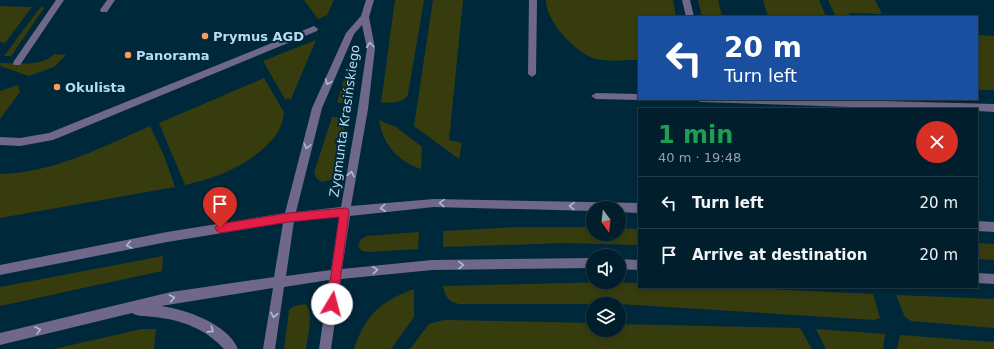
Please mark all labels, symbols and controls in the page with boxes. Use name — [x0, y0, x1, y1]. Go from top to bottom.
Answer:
place label: Prymus AGD — [213, 29, 304, 44]
marker: Prymus AGD — [200, 31, 210, 41]
text: 20 m — [724, 31, 802, 64]
icon: left — [658, 32, 710, 84]
one-way arrow — [366, 42, 375, 48]
street label: Zygmunta Krasińskiego — [326, 44, 363, 198]
place label: Panorama — [136, 48, 210, 63]
marker: Panorama — [123, 50, 133, 60]
text: Turn left — [724, 65, 797, 86]
one-way arrow — [325, 77, 333, 85]
place label: Okulista — [65, 80, 126, 95]
marker: Okulista — [52, 82, 62, 92]
text: 1 min — [658, 121, 733, 149]
button: close — [916, 121, 958, 163]
one-way arrow — [303, 143, 312, 150]
text: 40 m · 19:48 — [658, 150, 741, 165]
one-way arrow — [347, 171, 355, 177]
pin — [203, 187, 237, 228]
icon: left — [658, 192, 680, 214]
icon: arrive — [209, 193, 231, 215]
text: Turn left — [692, 194, 764, 212]
text: 20 m — [920, 194, 958, 212]
one-way arrow — [439, 199, 445, 207]
north arrow — [586, 201, 626, 241]
map controls — [586, 201, 626, 337]
one-way arrow — [569, 202, 575, 211]
one-way arrow — [380, 204, 386, 213]
one-way arrow — [126, 240, 132, 248]
icon: arrive — [658, 244, 680, 266]
text: Arrive at destination — [692, 246, 867, 264]
text: 20 m — [920, 246, 958, 264]
button: sound — [586, 249, 626, 289]
one-way arrow — [458, 261, 464, 269]
one-way arrow — [372, 266, 378, 275]
position arrow — [311, 283, 353, 325]
one-way arrow — [169, 294, 175, 303]
button: layers — [586, 297, 626, 337]
one-way arrow — [271, 312, 279, 318]
one-way arrow — [207, 325, 214, 333]
one-way arrow — [35, 326, 41, 334]

